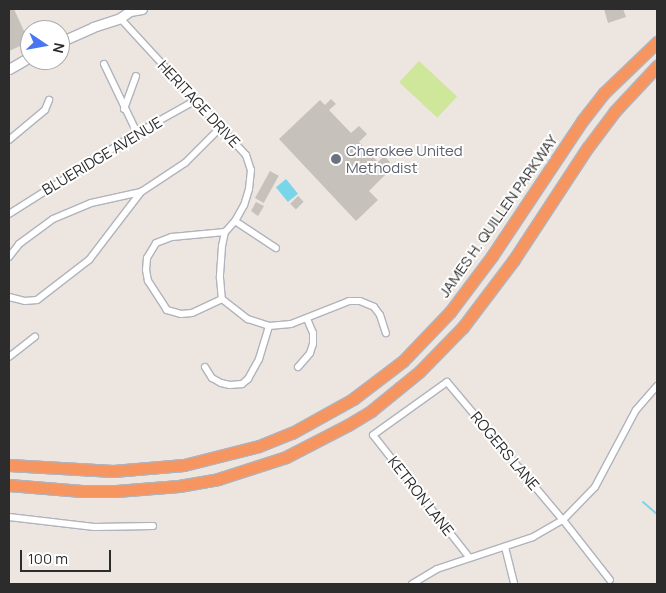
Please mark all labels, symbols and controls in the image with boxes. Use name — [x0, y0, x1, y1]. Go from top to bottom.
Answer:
north arrow — [20, 20, 70, 70]
text: N — [49, 41, 70, 55]
street label: HERITAGE DRIVE — [154, 57, 244, 151]
street label: BLUERIDGE AVENUE — [39, 113, 165, 199]
street label: JAMES H. QUILLEN PARKWAY — [435, 131, 561, 301]
place label: Cherokee United Methodist — [346, 141, 463, 176]
marker: Cherokee United Methodist — [330, 153, 342, 165]
street label: ROGERS LANE — [467, 408, 543, 494]
street label: KETRON LANE — [384, 453, 458, 539]
scale bar — [22, 540, 114, 572]
text: 100 m — [28, 548, 68, 569]

